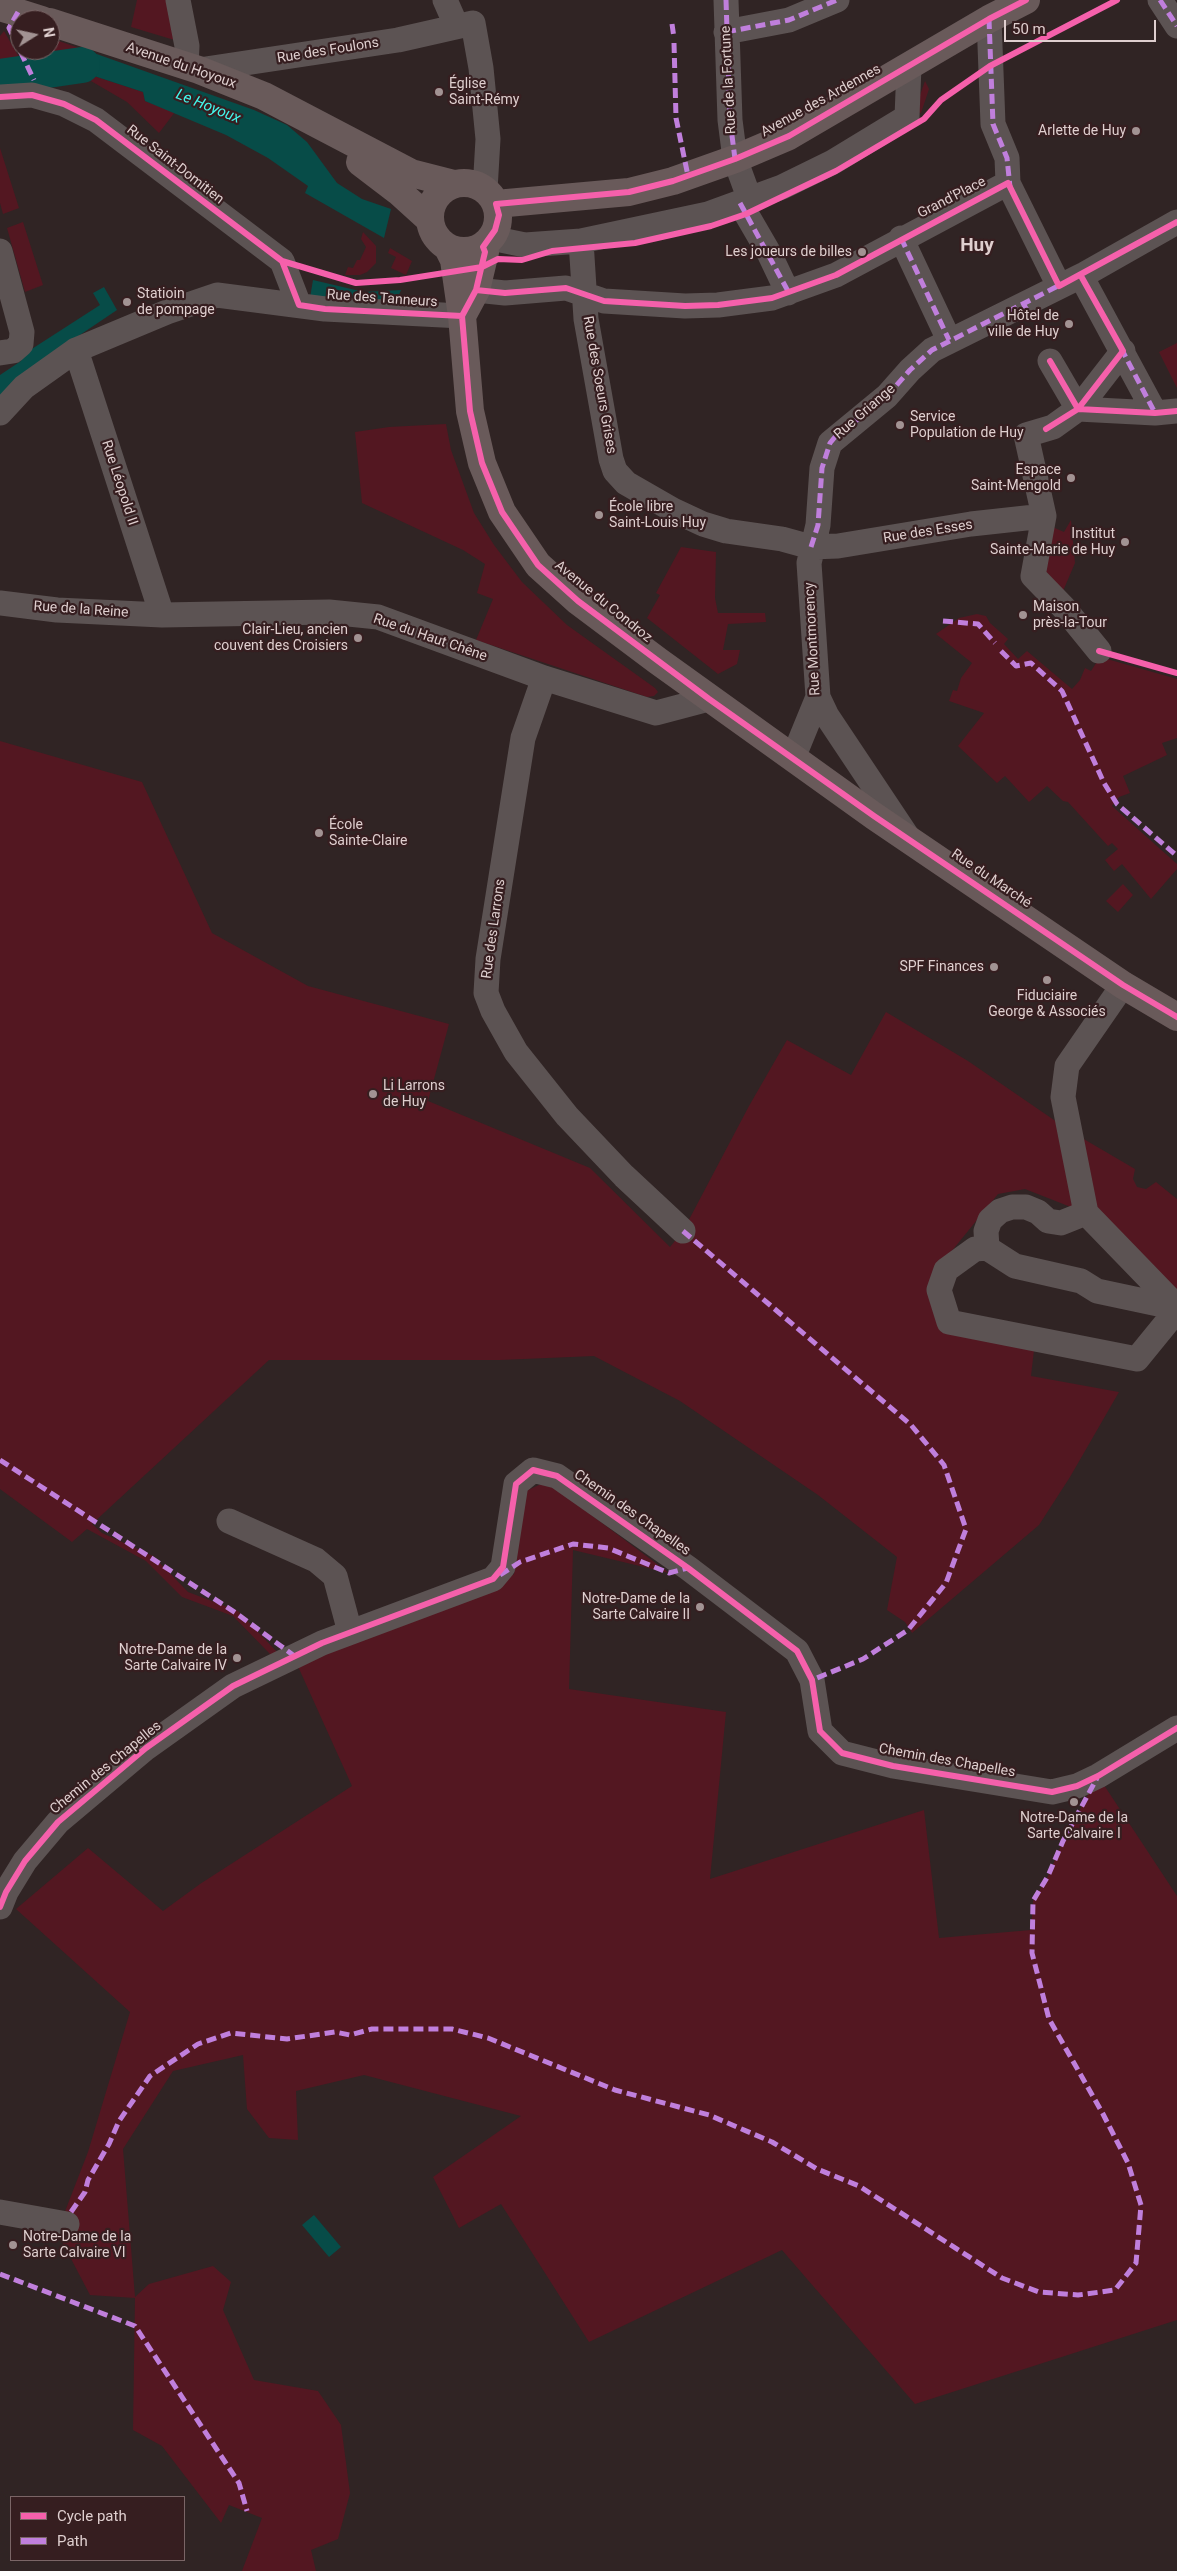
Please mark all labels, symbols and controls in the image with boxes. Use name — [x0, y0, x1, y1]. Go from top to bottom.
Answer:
north arrow — [10, 10, 60, 60]
scale bar — [1007, 10, 1160, 42]
text: 50 m — [1012, 20, 1046, 38]
street label: Rue de la Fortune — [718, 25, 740, 135]
text: N — [40, 26, 58, 39]
street label: Rue des Foulons — [276, 35, 380, 67]
street label: Avenue du Hoyoux — [124, 39, 238, 93]
street label: Avenue des Ardennes — [758, 61, 884, 141]
place label: Église Saint-Rémy — [449, 76, 519, 108]
water label: Le Hoyoux — [173, 86, 243, 128]
marker: Église Saint-Rémy — [433, 86, 445, 98]
street label: Rue Saint-Domitien — [123, 122, 227, 208]
place label: Arlette de Huy — [1038, 123, 1126, 139]
marker: Arlette de Huy — [1130, 125, 1142, 137]
street label: Grand'Place — [915, 174, 989, 222]
district label: Huy — [960, 235, 994, 257]
place label: Les joueurs de billes — [725, 244, 852, 260]
marker: Les joueurs de billes — [856, 246, 868, 258]
place label: Statioin de pompage — [137, 286, 215, 318]
street label: Rue des Tanneurs — [326, 287, 438, 311]
marker: Statioin de pompage — [121, 296, 133, 308]
place label: Hôtel de ville de Huy — [988, 308, 1059, 341]
street label: Rue des Soeurs Grises — [579, 315, 619, 455]
marker: Hôtel de ville de Huy — [1063, 318, 1075, 330]
street label: Rue Griange — [831, 381, 899, 443]
place label: Service Population de Huy — [910, 409, 1024, 442]
marker: Service Population de Huy — [894, 419, 906, 431]
street label: Rue Léopold II — [97, 438, 141, 528]
place label: Espace Saint-Mengold — [971, 462, 1061, 494]
marker: Espace Saint-Mengold — [1065, 472, 1077, 484]
place label: École libre Saint-Louis Huy — [609, 499, 706, 532]
marker: École libre Saint-Louis Huy — [593, 509, 605, 521]
street label: Rue des Esses — [882, 517, 974, 547]
place label: Institut Sainte-Marie de Huy — [990, 526, 1115, 558]
marker: Institut Sainte-Marie de Huy — [1119, 536, 1131, 548]
street label: Avenue du Condroz — [551, 558, 655, 646]
street label: Rue Montmorency — [802, 582, 824, 696]
street label: Rue de la Reine — [33, 598, 129, 622]
place label: Maison près-la-Tour — [1033, 599, 1107, 632]
marker: Maison près-la-Tour — [1017, 609, 1029, 621]
street label: Rue du Haut Chêne — [371, 611, 489, 665]
place label: Clair-Lieu, ancien couvent des Croisiers — [214, 622, 348, 654]
marker: Clair-Lieu, ancien couvent des Croisiers — [352, 632, 364, 644]
place label: École Sainte-Claire — [329, 817, 408, 850]
marker: École Sainte-Claire — [313, 827, 325, 839]
street label: Rue du Marché — [948, 846, 1034, 912]
street label: Rue des Larrons — [479, 878, 509, 980]
place label: SPF Finances — [899, 959, 984, 975]
marker: SPF Finances — [988, 961, 1000, 973]
marker: Fiduciaire George & Associés — [1041, 974, 1053, 986]
place label: Fiduciaire George & Associés — [988, 988, 1106, 1020]
place label: Li Larrons de Huy — [383, 1078, 445, 1110]
marker: Li Larrons de Huy — [367, 1088, 379, 1100]
street label: Chemin des Chapelles — [571, 1466, 693, 1560]
place label: Notre-Dame de la Sarte Calvaire II — [582, 1591, 690, 1624]
marker: Notre-Dame de la Sarte Calvaire II — [694, 1601, 706, 1613]
place label: Notre-Dame de la Sarte Calvaire IV — [119, 1642, 227, 1674]
marker: Notre-Dame de la Sarte Calvaire IV — [231, 1652, 243, 1664]
street label: Chemin des Chapelles — [47, 1718, 165, 1818]
street label: Chemin des Chapelles — [877, 1741, 1017, 1781]
marker: Notre-Dame de la Sarte Calvaire I — [1068, 1796, 1080, 1808]
place label: Notre-Dame de la Sarte Calvaire I — [1020, 1810, 1128, 1842]
place label: Notre-Dame de la Sarte Calvaire VI — [23, 2229, 131, 2262]
marker: Notre-Dame de la Sarte Calvaire VI — [7, 2239, 19, 2251]
legend — [10, 2496, 185, 2561]
text: Cycle path — [57, 2507, 127, 2525]
text: Path — [57, 2532, 88, 2550]

